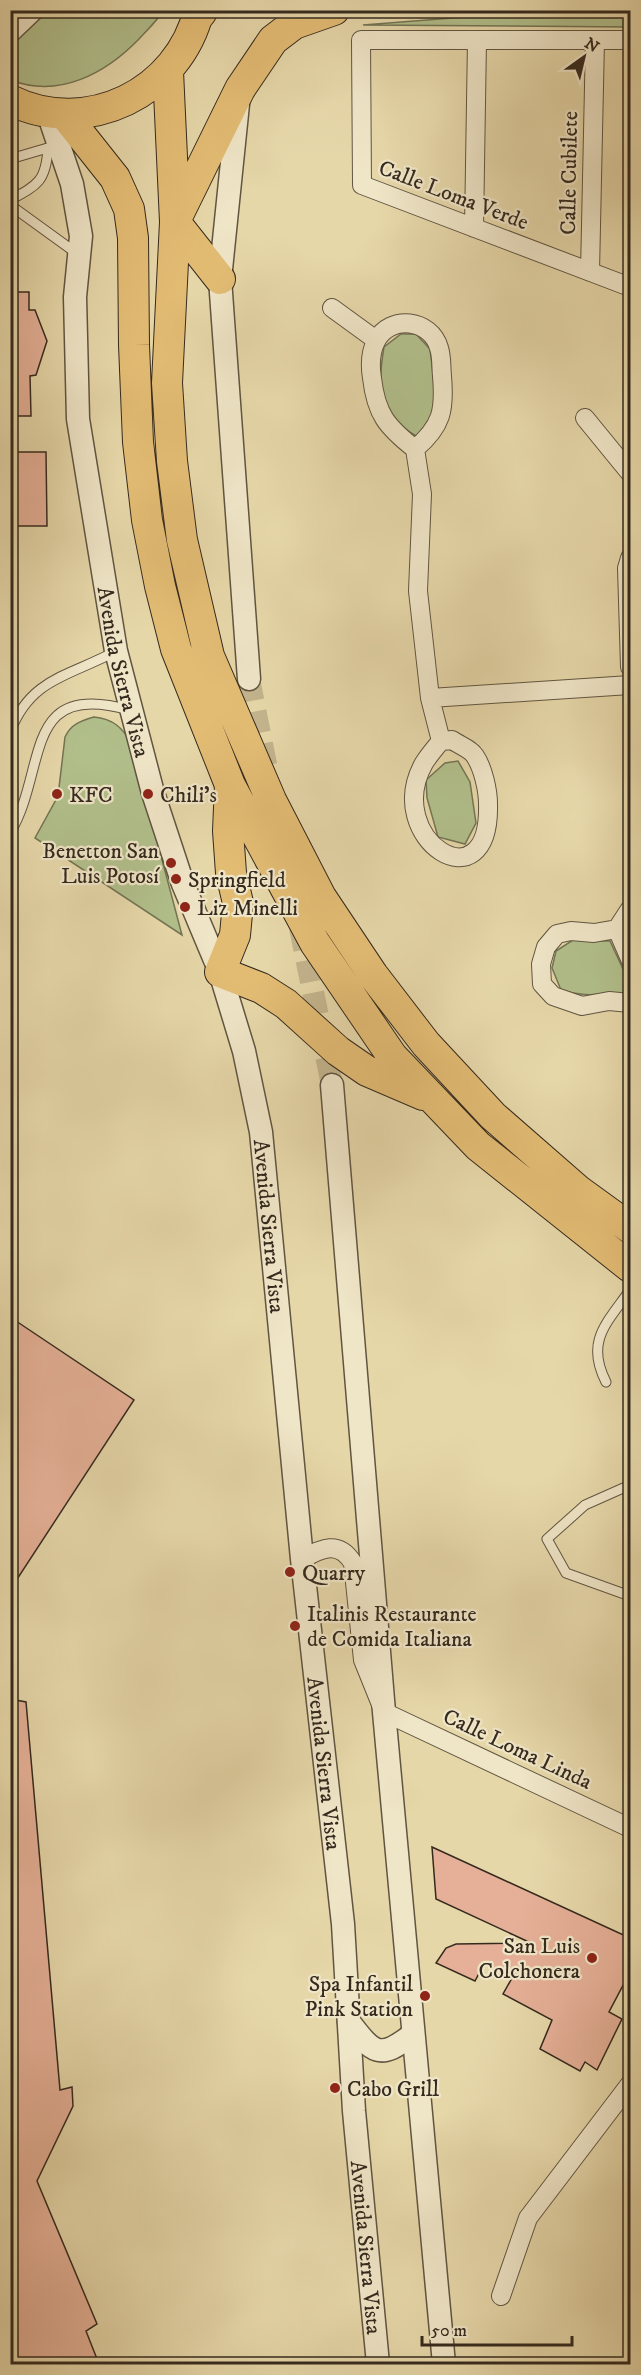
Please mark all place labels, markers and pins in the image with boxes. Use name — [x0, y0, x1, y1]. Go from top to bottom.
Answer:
place label: KFC — [69, 782, 113, 809]
place label: Chili's — [160, 782, 217, 809]
marker: KFC — [50, 787, 64, 801]
marker: Chili's — [141, 787, 155, 801]
place label: Benetton San Luis Potosí — [42, 838, 160, 890]
marker: Benetton San Luis Potosí — [164, 856, 178, 870]
place label: Springfield — [188, 867, 286, 894]
marker: Springfield — [169, 872, 183, 886]
place label: Liz Minelli — [197, 895, 298, 922]
marker: Liz Minelli — [178, 900, 192, 914]
place label: Quarry — [302, 1560, 366, 1587]
marker: Quarry — [283, 1565, 297, 1579]
place label: Italinis Restaurante de Comida Italiana — [307, 1601, 477, 1653]
marker: Italinis Restaurante de Comida Italiana — [288, 1619, 302, 1633]
place label: San Luis Colchonera — [479, 1933, 581, 1985]
marker: San Luis Colchonera — [585, 1951, 599, 1965]
place label: Spa Infantil Pink Station — [305, 1971, 413, 2023]
marker: Spa Infantil Pink Station — [418, 1989, 432, 2003]
place label: Cabo Grill — [347, 2076, 440, 2103]
marker: Cabo Grill — [328, 2081, 342, 2095]

